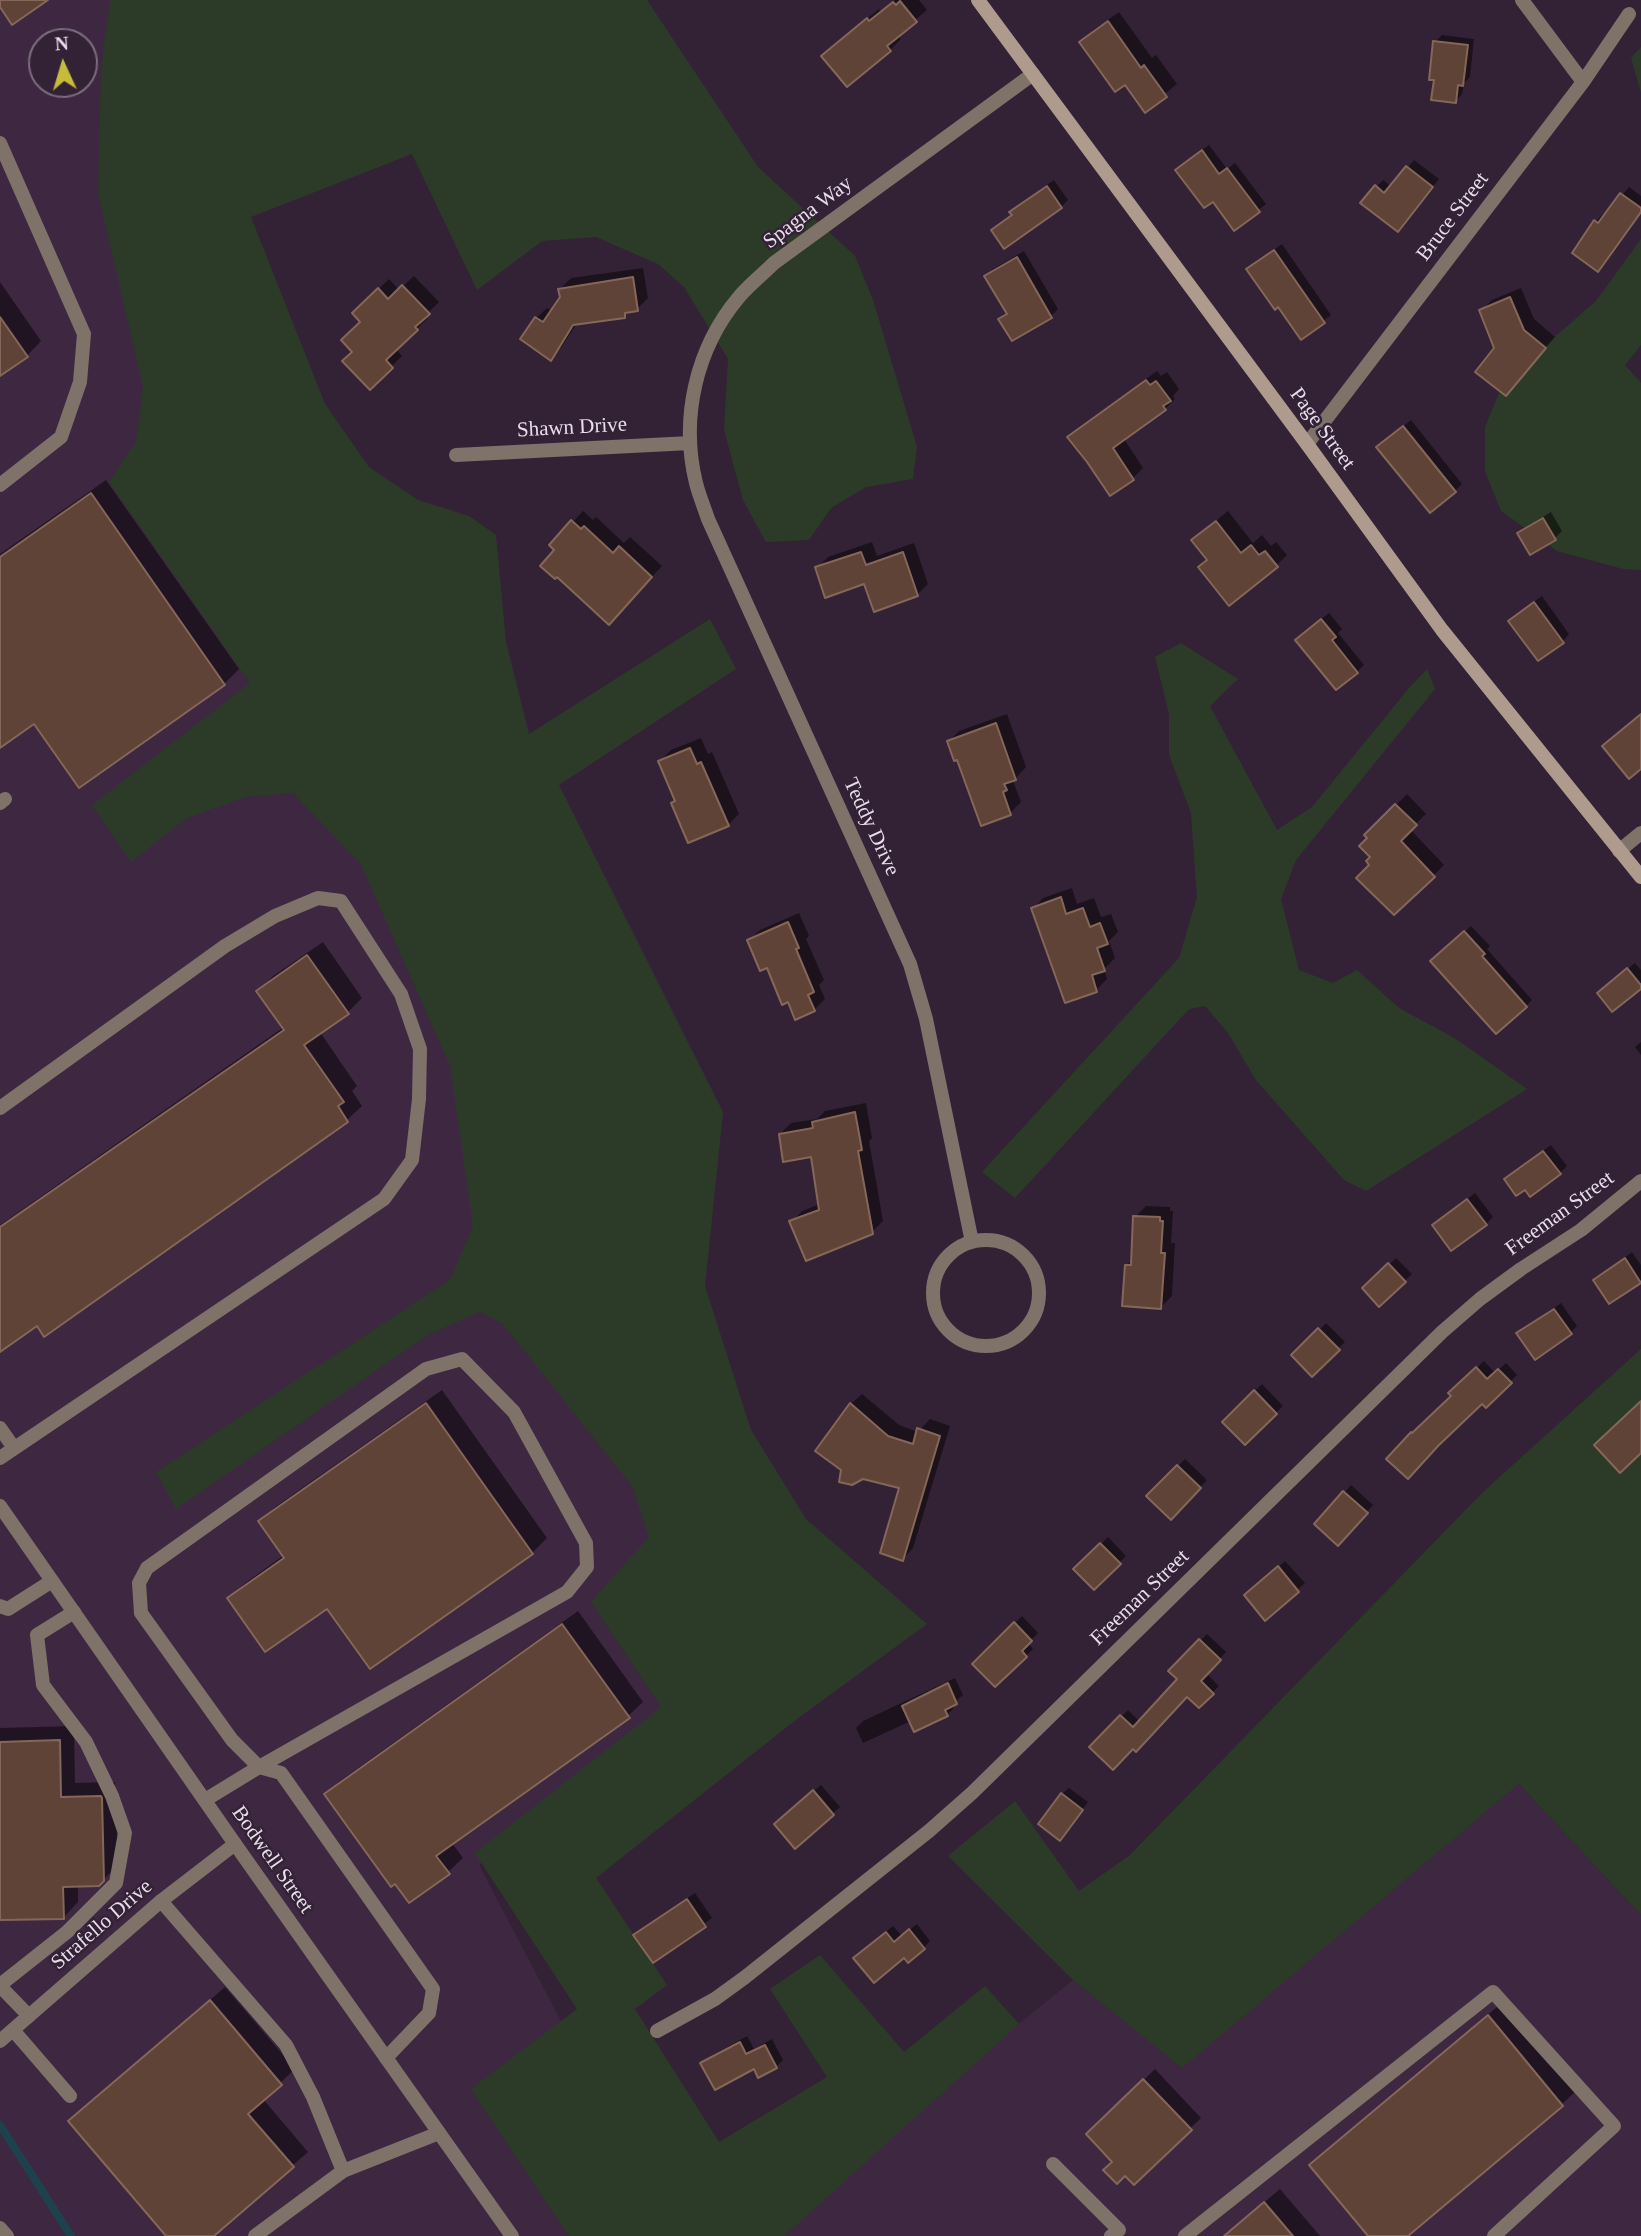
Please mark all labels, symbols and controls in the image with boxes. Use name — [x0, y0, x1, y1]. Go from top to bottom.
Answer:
north arrow — [28, 28, 98, 98]
text: N — [54, 33, 69, 55]
street label: Bruce Street — [1412, 168, 1494, 266]
street label: Spagna Way — [758, 171, 858, 255]
street label: Page Street — [1284, 383, 1360, 475]
street label: Shawn Drive — [516, 413, 628, 443]
street label: Teddy Drive — [837, 774, 905, 880]
street label: Freeman Street — [1501, 1166, 1619, 1262]
street label: Freeman Street — [1085, 1545, 1195, 1651]
street label: Bodwell Street — [226, 1801, 318, 1919]
street label: Strafello Drive — [46, 1874, 158, 1976]

